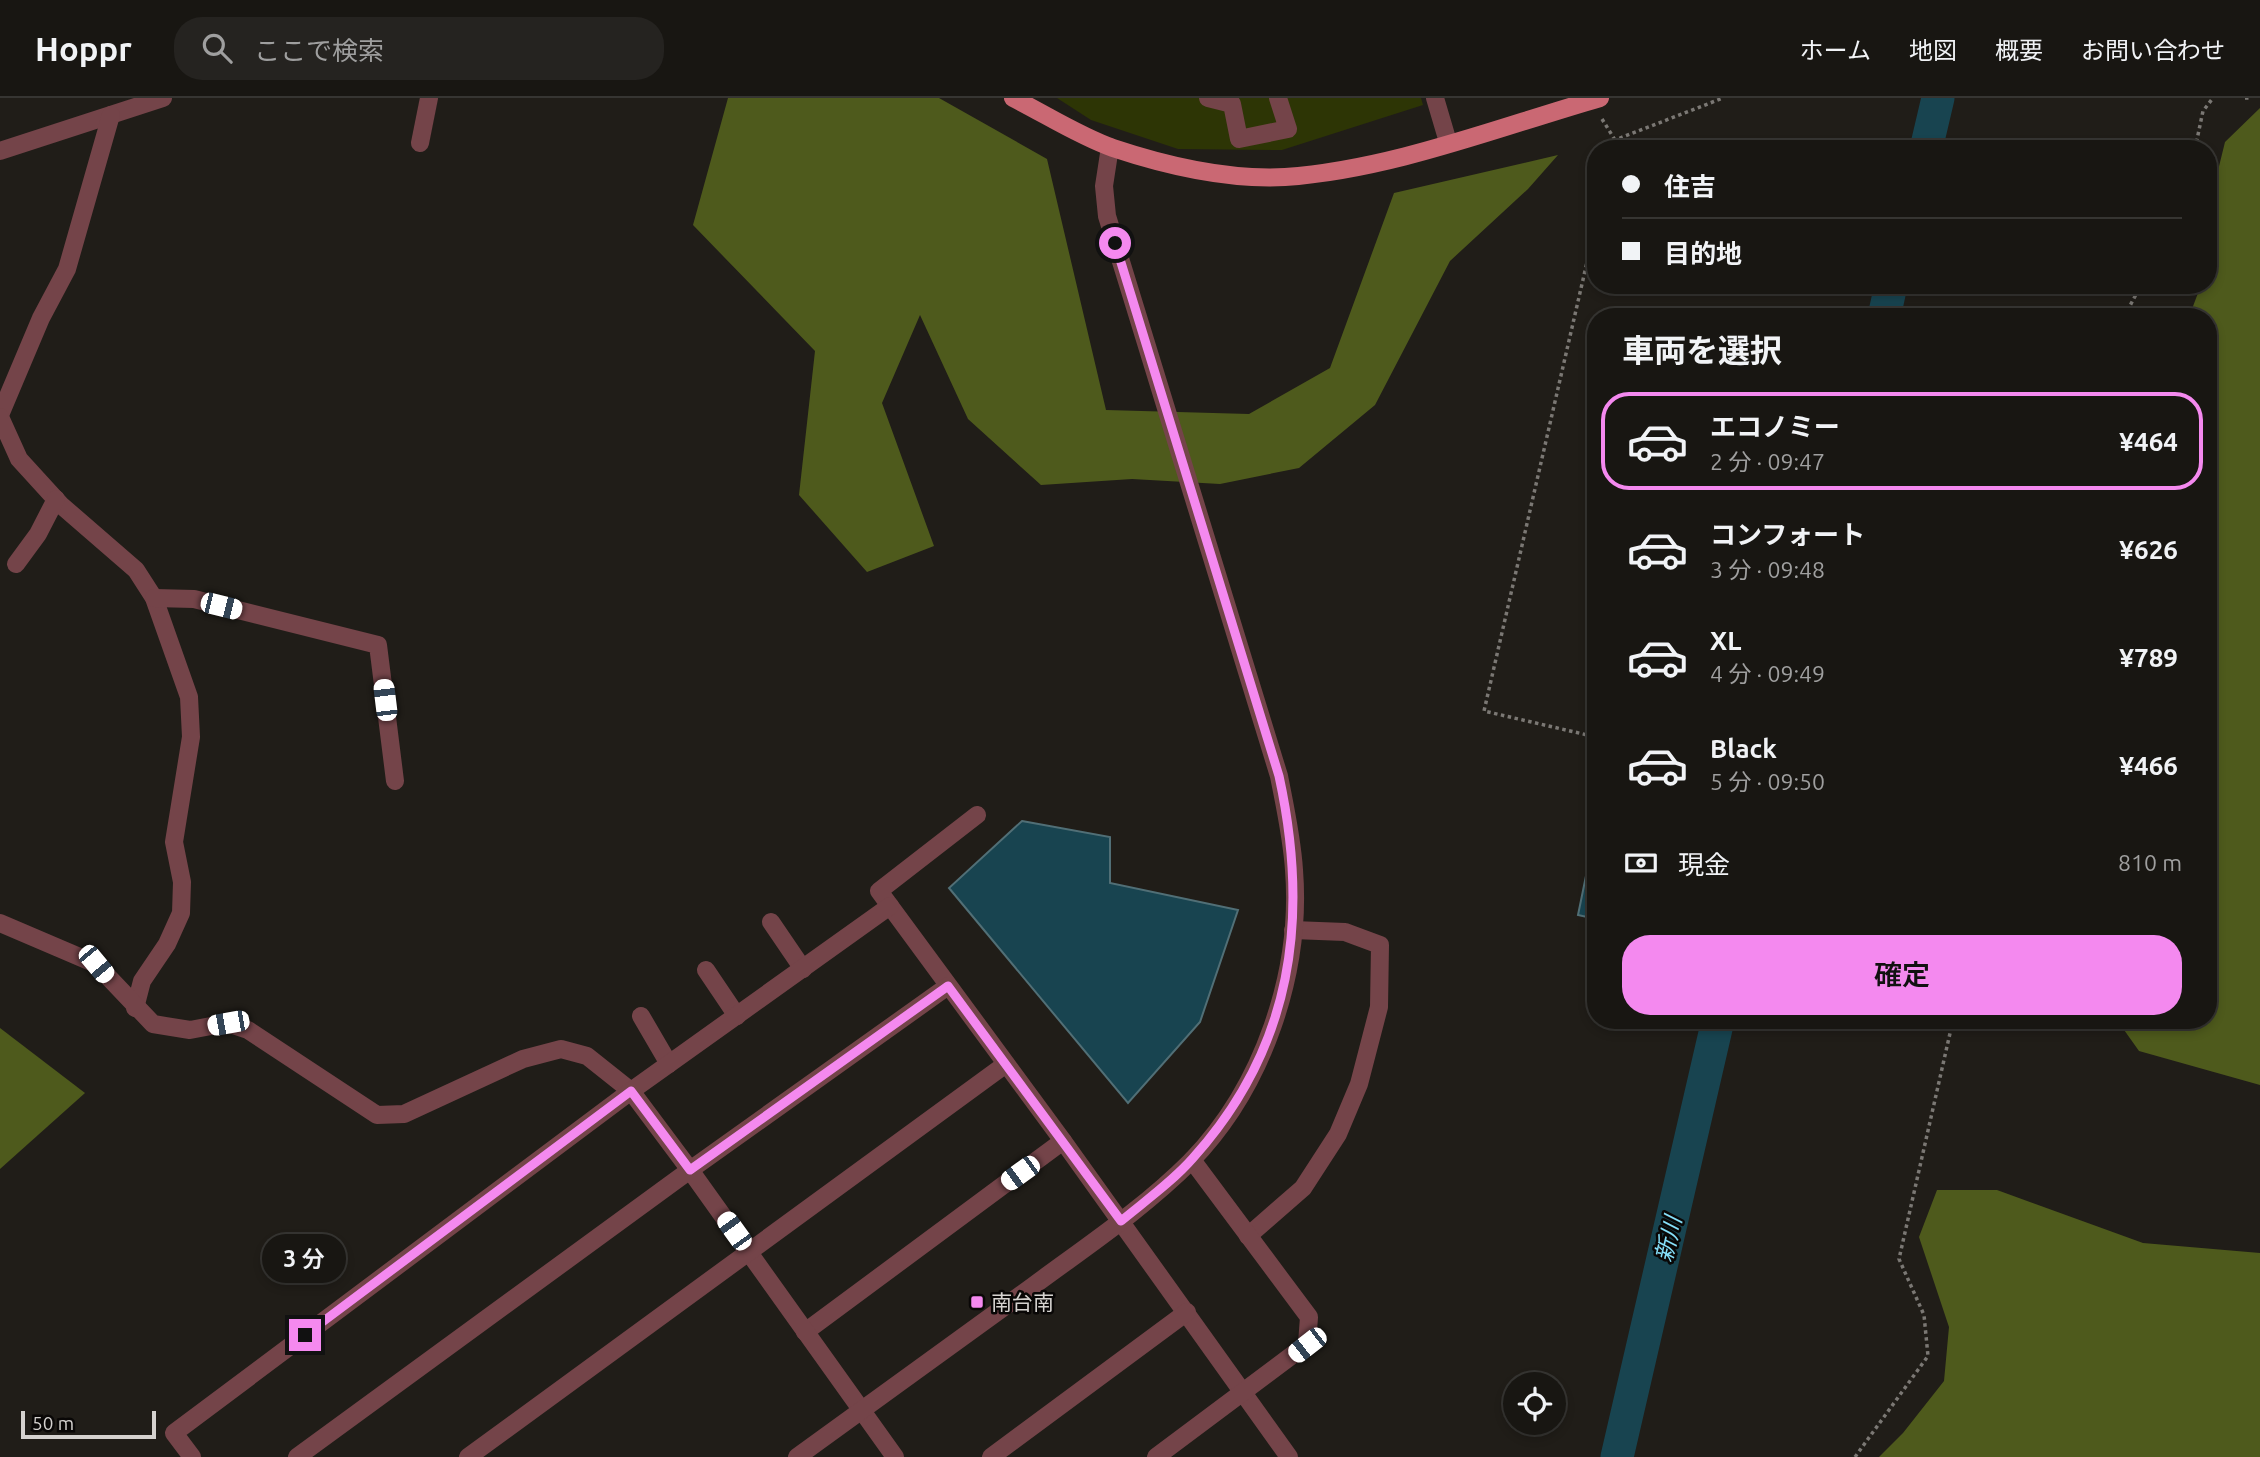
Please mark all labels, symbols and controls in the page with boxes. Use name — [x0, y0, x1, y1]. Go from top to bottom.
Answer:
search box — [174, 17, 664, 80]
icon: search — [198, 29, 236, 67]
text: Hoppr — [35, 30, 132, 67]
text: ここで検索 — [254, 36, 384, 65]
text: ホーム — [1800, 37, 1871, 64]
text: 地図 — [1909, 37, 1957, 64]
text: 概要 — [1995, 37, 2043, 64]
text: お問い合わせ — [2081, 37, 2225, 64]
text: 住吉 — [1664, 172, 1716, 201]
route start — [1099, 227, 1131, 259]
text: 目的地 — [1664, 239, 1742, 268]
text: 車両を選択 — [1622, 332, 1782, 368]
icon: car — [1626, 410, 1689, 473]
text: エコノミー — [1710, 412, 1840, 441]
text: ¥464 — [2119, 427, 2178, 456]
text: 2 分 · 09:47 — [1710, 449, 1825, 474]
icon: car — [1626, 518, 1689, 581]
text: コンフォート — [1710, 520, 1865, 549]
text: ¥626 — [2119, 535, 2178, 564]
text: 3 分 · 09:48 — [1710, 557, 1825, 582]
car — [199, 591, 244, 621]
icon: car — [1626, 626, 1689, 689]
text: XL — [1710, 626, 1741, 655]
text: ¥789 — [2119, 643, 2178, 672]
text: 4 分 · 09:49 — [1710, 661, 1825, 686]
car — [373, 678, 398, 722]
icon: car — [1626, 734, 1689, 797]
text: Black — [1710, 734, 1777, 763]
text: ¥466 — [2119, 751, 2178, 780]
text: 5 分 · 09:50 — [1710, 769, 1825, 794]
icon: cash — [1622, 844, 1660, 882]
text: 現金 — [1678, 850, 1730, 879]
text: 810 m — [2118, 850, 2182, 875]
button: 確定 — [1622, 935, 2182, 1015]
car — [75, 941, 118, 987]
car — [206, 1009, 251, 1037]
car — [997, 1152, 1044, 1194]
car — [714, 1208, 755, 1254]
water label: 新川 — [1651, 1211, 1686, 1264]
callout: 3 分 — [263, 1234, 347, 1282]
text: 3 分 — [283, 1246, 325, 1271]
place label: 南台南 — [991, 1290, 1054, 1314]
marker: 南台南 — [969, 1294, 985, 1310]
route end — [289, 1319, 321, 1351]
car — [1284, 1324, 1331, 1366]
map controls — [1503, 1372, 1566, 1435]
button: locate — [1503, 1372, 1566, 1435]
scale bar — [21, 1408, 156, 1440]
text: 50 m — [32, 1412, 74, 1434]

